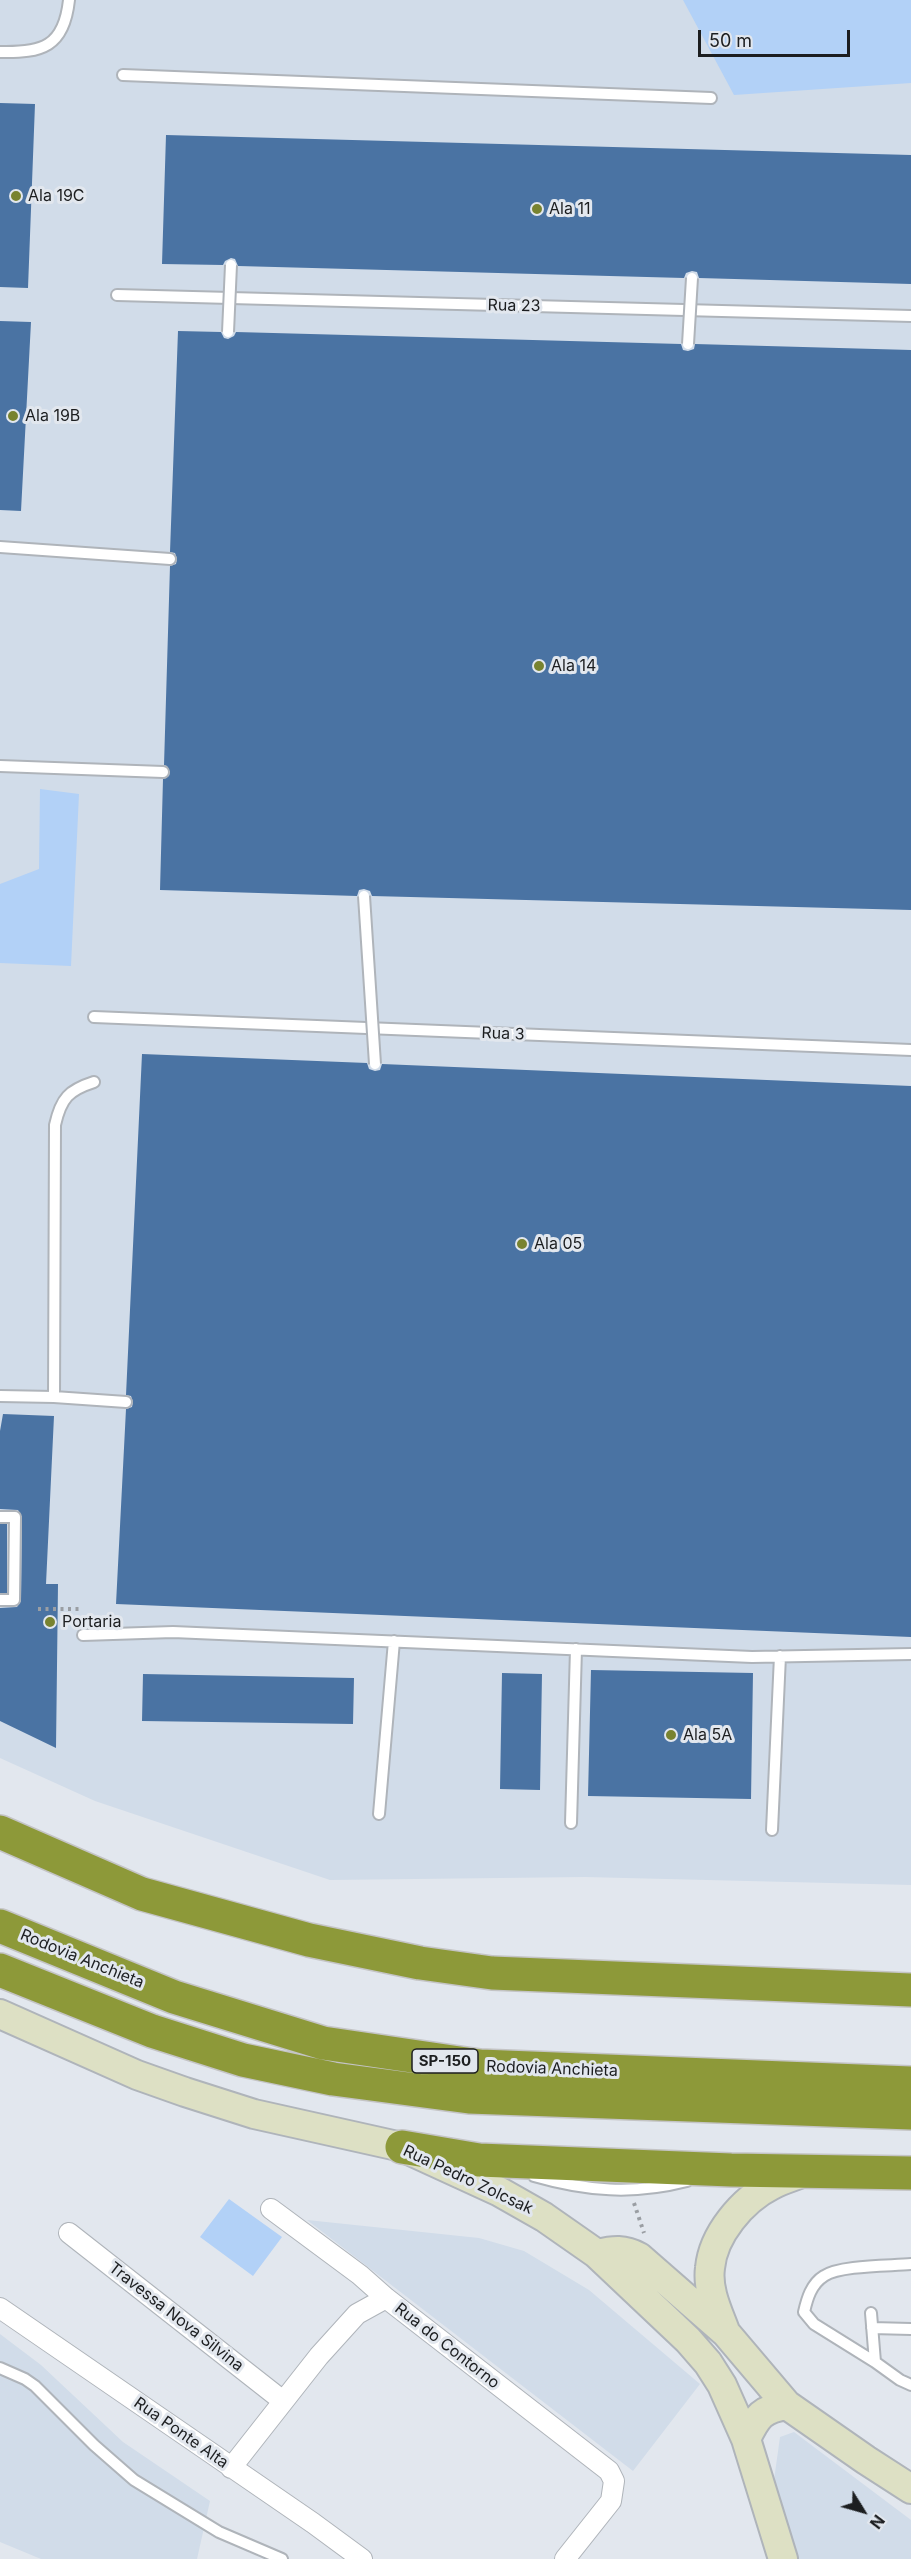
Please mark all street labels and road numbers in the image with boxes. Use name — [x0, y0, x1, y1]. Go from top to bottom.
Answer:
street label: Rua 23 — [487, 296, 541, 316]
street label: Rua 3 — [481, 1024, 525, 1044]
street label: Rodovia Anchieta — [17, 1925, 147, 1993]
road number: SP-150 — [412, 2049, 478, 2073]
street label: Rodovia Anchieta — [486, 2057, 618, 2081]
street label: Rua Pedro Zolcsak — [400, 2141, 536, 2219]
street label: Travessa Nova Silvina — [105, 2258, 247, 2376]
street label: Rua do Contorno — [391, 2299, 503, 2393]
street label: Rua Ponte Alta — [130, 2393, 232, 2473]

